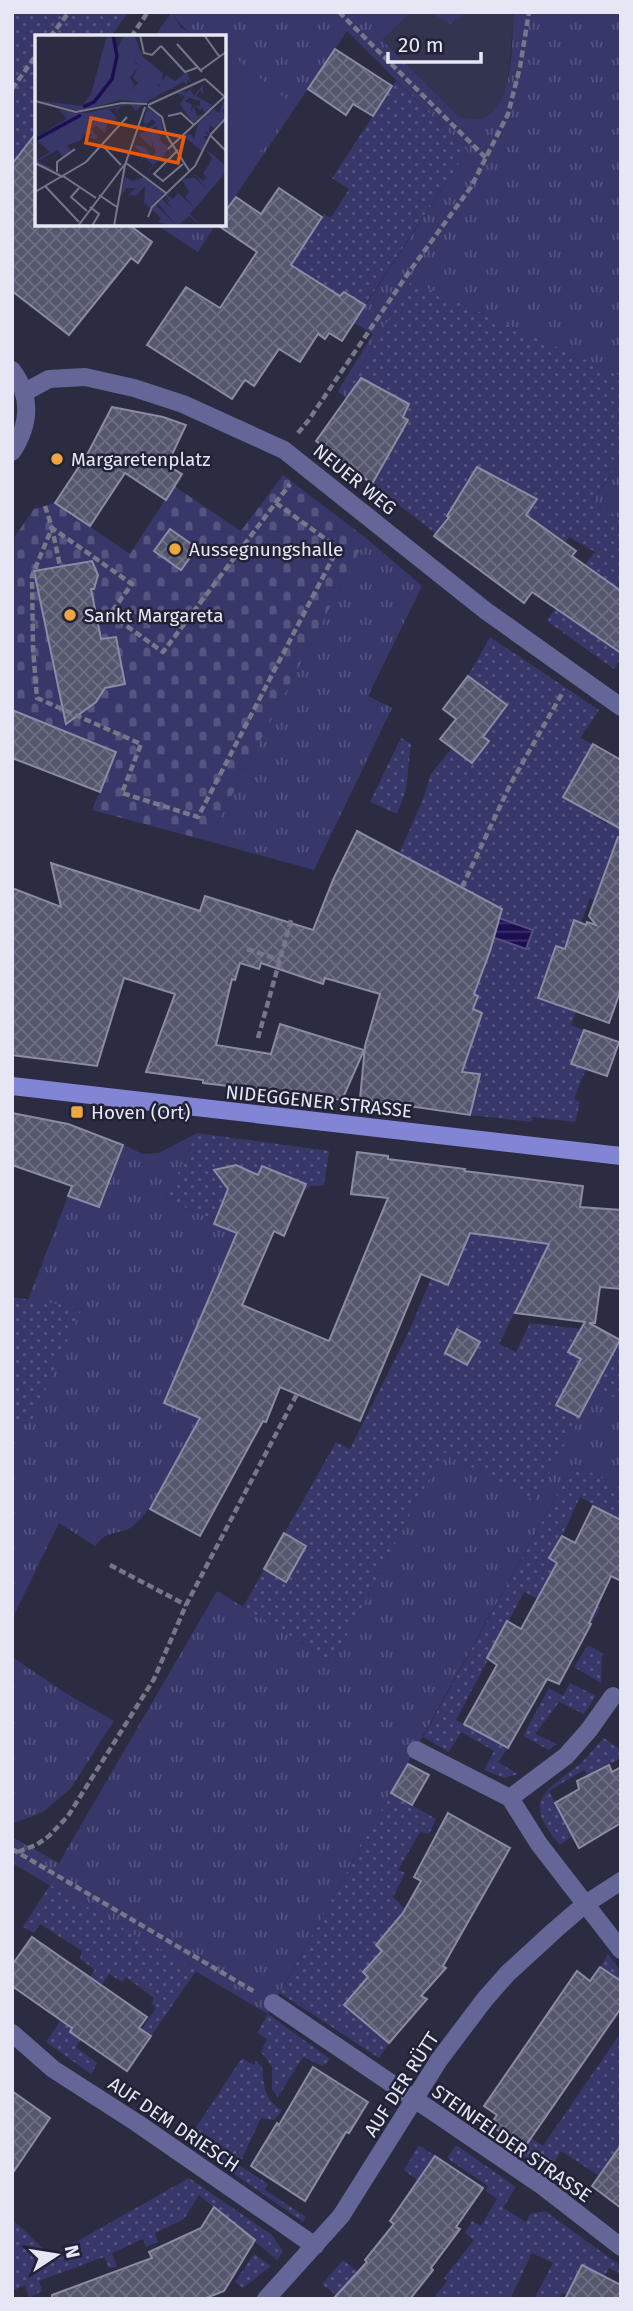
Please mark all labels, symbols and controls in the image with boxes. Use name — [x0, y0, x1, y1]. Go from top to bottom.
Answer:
scale bar — [388, 21, 481, 65]
text: 20 m — [398, 32, 444, 58]
inset map — [35, 35, 226, 226]
street label: NEUER WEG — [309, 439, 401, 520]
place label: Margaretenplatz — [71, 448, 210, 471]
marker: Margaretenplatz — [49, 451, 65, 467]
place label: Aussegnungshalle — [189, 538, 343, 561]
marker: Aussegnungshalle — [167, 541, 183, 557]
place label: Sankt Margareta — [84, 604, 224, 627]
marker: Sankt Margareta — [62, 607, 78, 623]
street label: NIDEGGENER STRASSE — [225, 1080, 413, 1123]
place label: Hoven (Ort) — [91, 1101, 190, 1124]
marker: Hoven (Ort) — [69, 1104, 85, 1120]
street label: AUF DER RÜTT — [359, 2027, 444, 2141]
street label: AUF DEM DRIESCH — [104, 2072, 244, 2177]
street label: STEINFELDER STRASSE — [428, 2080, 596, 2207]
north arrow — [21, 2220, 91, 2290]
text: N — [60, 2243, 85, 2260]

